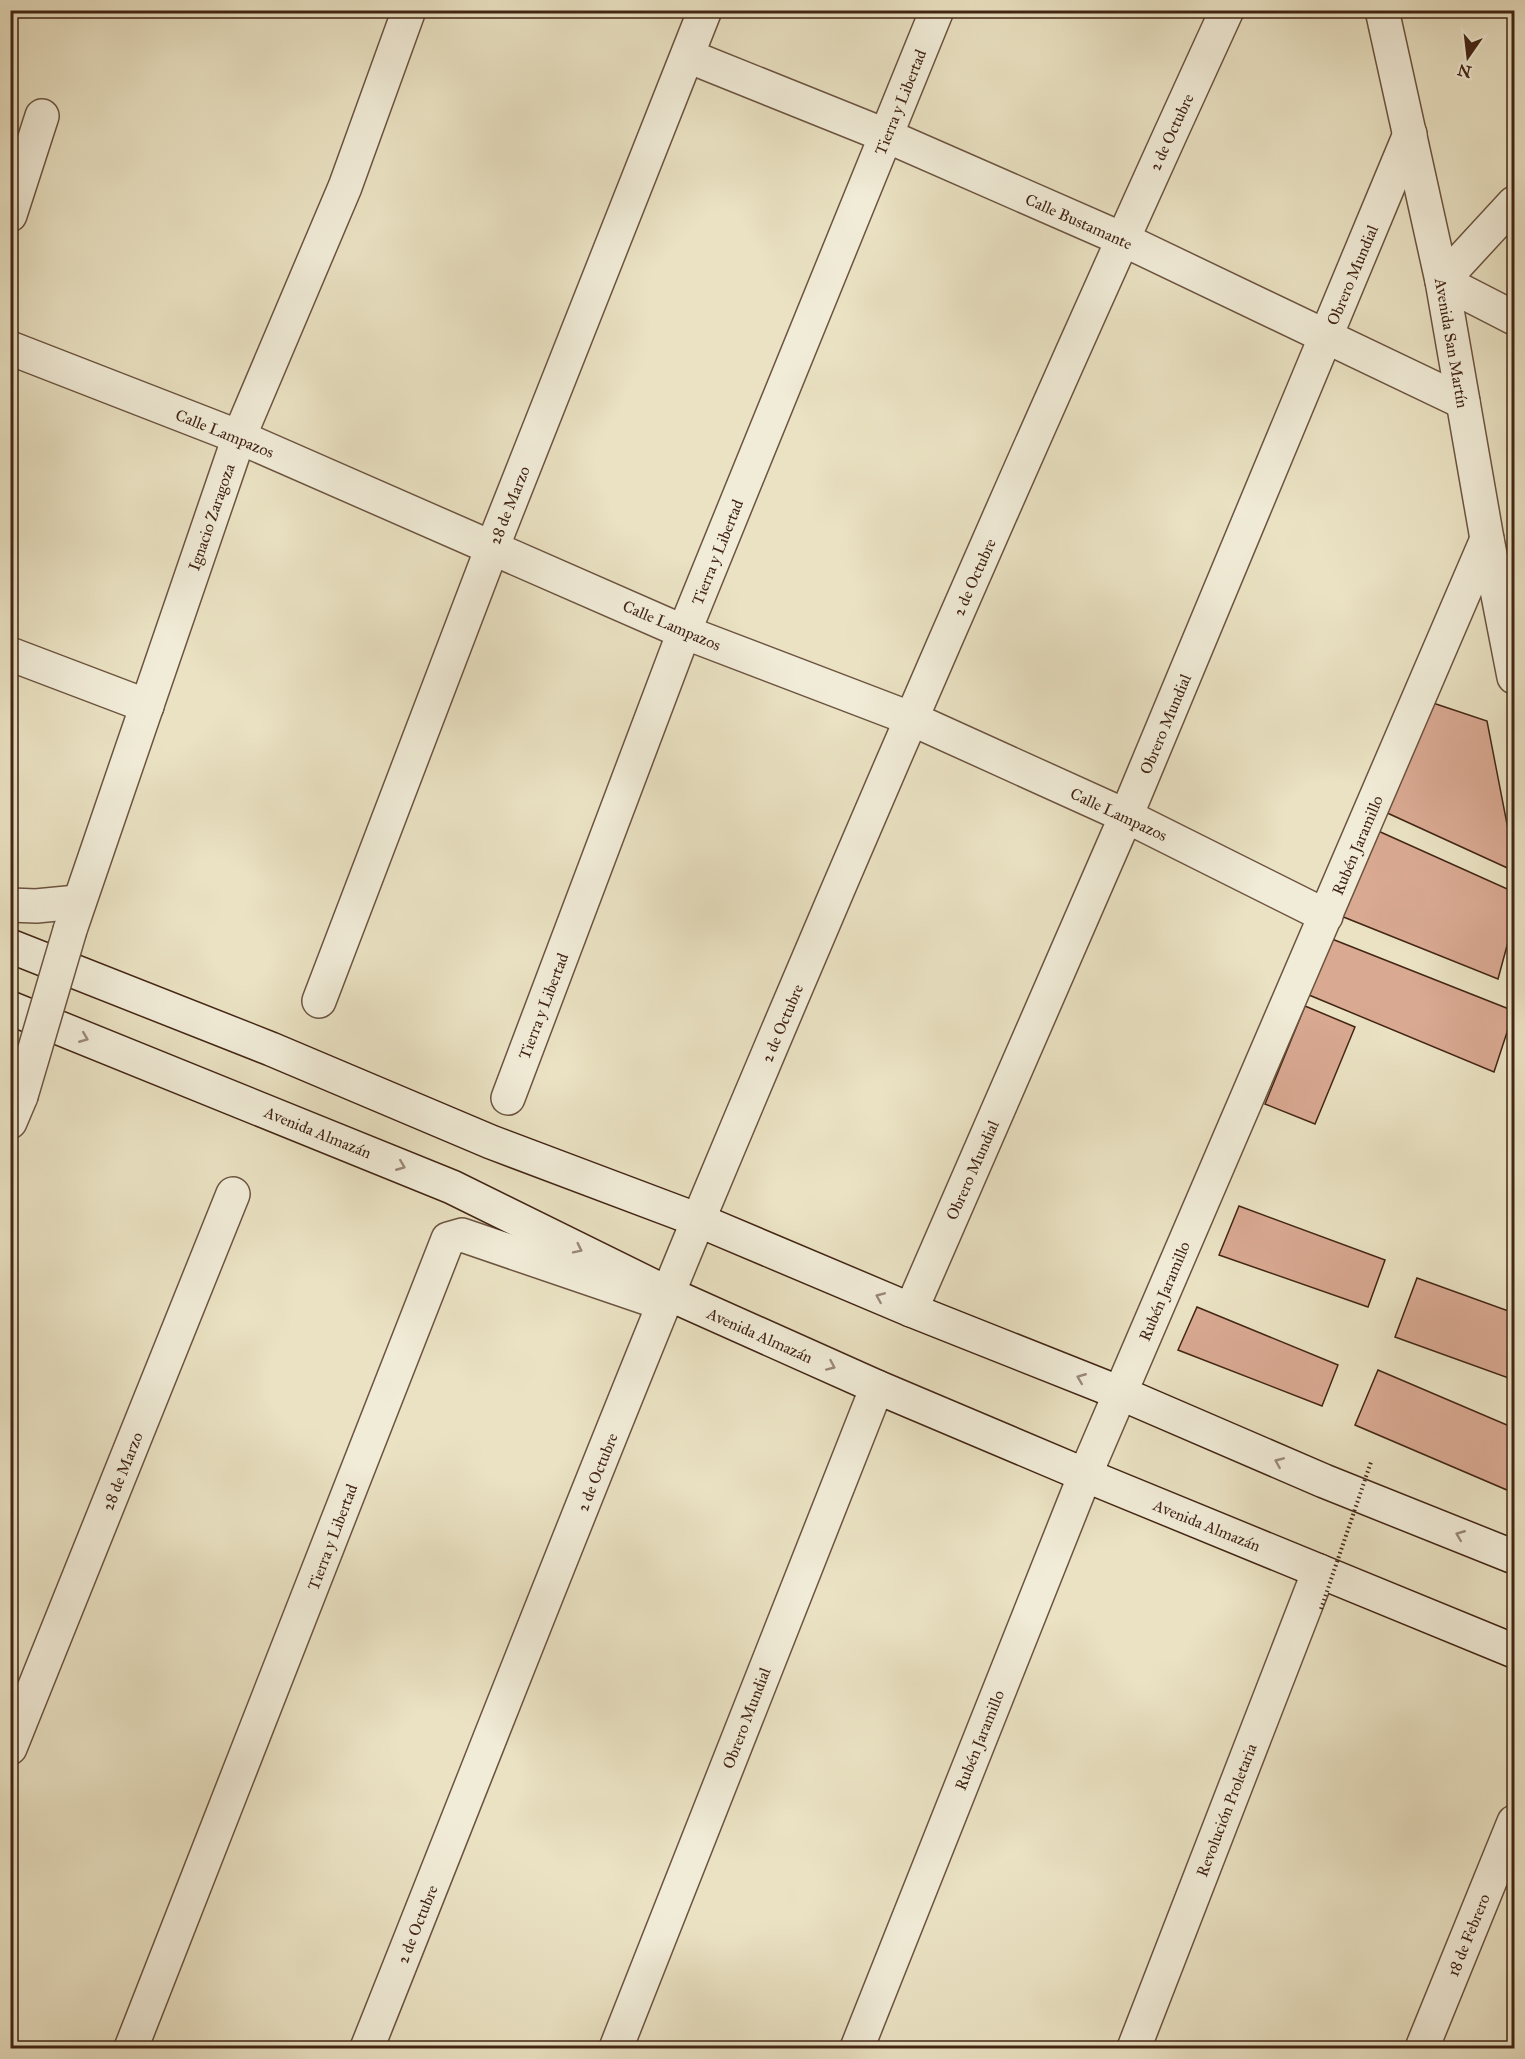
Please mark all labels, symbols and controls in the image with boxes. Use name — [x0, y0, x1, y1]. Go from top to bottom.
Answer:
north arrow — [1438, 27, 1498, 87]
street label: Tierra y Libertad — [871, 47, 930, 158]
text: N — [1455, 60, 1473, 82]
street label: 2 de Octubre — [1145, 90, 1198, 174]
street label: Calle Bustamante — [1022, 189, 1135, 254]
street label: Obrero Mundial — [1323, 222, 1382, 328]
street label: Avenida San Martín — [1431, 276, 1472, 410]
street label: Calle Lampazos — [173, 405, 277, 462]
street label: Ignacio Zaragoza — [184, 461, 240, 573]
street label: 28 de Marzo — [485, 463, 534, 547]
street label: Tierra y Libertad — [688, 497, 747, 608]
street label: 2 de Octubre — [949, 535, 1000, 619]
street label: Calle Lampazos — [620, 596, 724, 655]
street label: Obrero Mundial — [1136, 671, 1195, 777]
street label: Calle Lampazos — [1067, 784, 1170, 845]
street label: Rubén Jaramillo — [1328, 793, 1388, 898]
street label: Tierra y Libertad — [515, 950, 572, 1062]
street label: 2 de Octubre — [758, 981, 808, 1065]
one-way arrow — [78, 1031, 89, 1043]
street label: Avenida Almazán — [261, 1102, 374, 1163]
street label: Obrero Mundial — [942, 1117, 1003, 1223]
one-way arrow — [395, 1159, 406, 1171]
street label: Rubén Jaramillo — [1135, 1239, 1195, 1344]
one-way arrow — [571, 1242, 582, 1253]
one-way arrow — [875, 1292, 886, 1304]
street label: Avenida Almazán — [703, 1303, 816, 1367]
one-way arrow — [824, 1359, 835, 1371]
one-way arrow — [1076, 1372, 1086, 1385]
street label: 28 de Marzo — [98, 1429, 147, 1513]
street label: 2 de Octubre — [573, 1430, 622, 1514]
one-way arrow — [1275, 1457, 1286, 1469]
street label: Tierra y Libertad — [304, 1481, 361, 1593]
street label: Avenida Almazán — [1150, 1495, 1263, 1556]
one-way arrow — [1455, 1530, 1466, 1542]
street label: Obrero Mundial — [718, 1664, 775, 1772]
street label: Rubén Jaramillo — [951, 1687, 1009, 1793]
street label: Revolución Proletaria — [1192, 1741, 1261, 1879]
street label: 2 de Octubre — [393, 1882, 442, 1966]
street label: 18 de Febrero — [1443, 1891, 1494, 1979]

